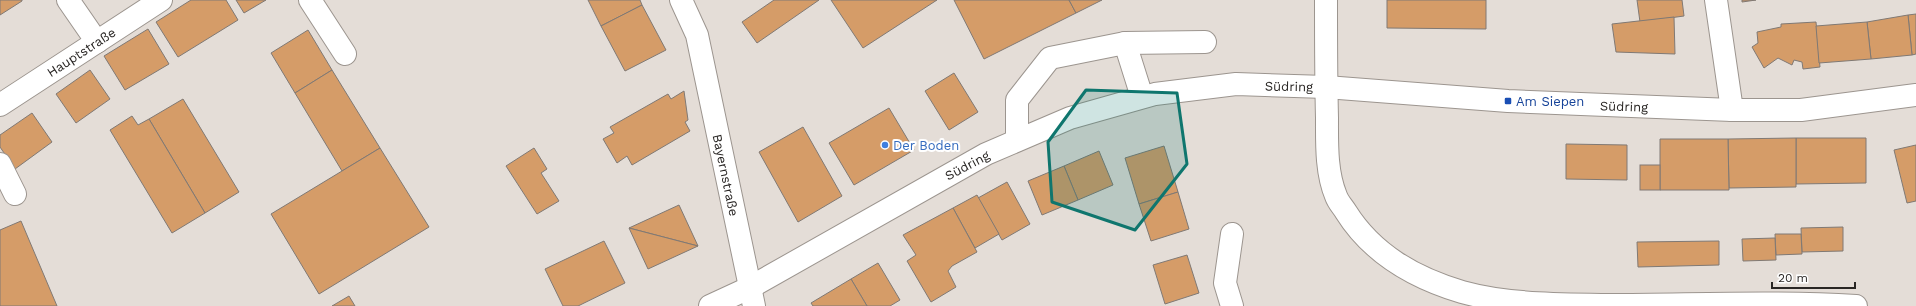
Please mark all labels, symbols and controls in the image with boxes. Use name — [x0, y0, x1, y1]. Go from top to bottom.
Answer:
street label: Hauptstraße — [44, 25, 118, 80]
street label: Südring — [1265, 79, 1313, 94]
place label: Am Siepen — [1516, 94, 1584, 109]
marker: Am Siepen — [1503, 96, 1513, 106]
street label: Südring — [1600, 98, 1648, 115]
street label: Bayernstraße — [710, 133, 742, 217]
place label: Der Boden — [893, 138, 959, 153]
marker: Der Boden — [880, 140, 890, 150]
street label: Südring — [942, 147, 992, 183]
scale bar — [1772, 264, 1855, 290]
text: 20 m — [1778, 271, 1808, 285]

